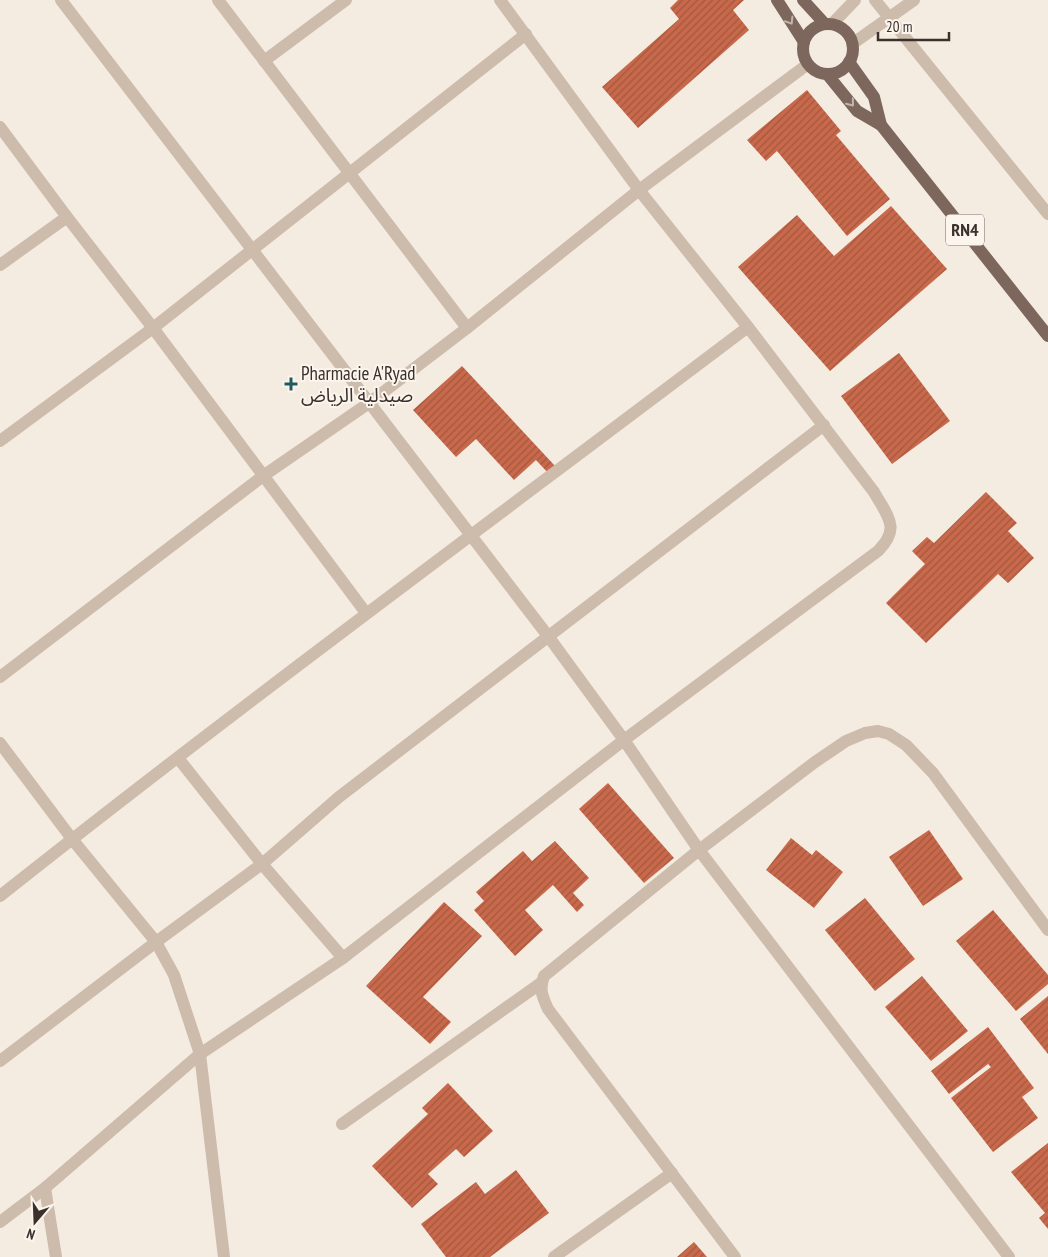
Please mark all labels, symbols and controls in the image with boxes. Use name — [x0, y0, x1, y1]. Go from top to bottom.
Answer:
scale bar — [878, 10, 949, 42]
one-way arrow — [784, 16, 794, 25]
text: 20 m — [886, 17, 912, 36]
one-way arrow — [845, 98, 854, 107]
road number: RN4 — [946, 214, 984, 246]
place label: Pharmacie A'Ryad صيدلية الرياض — [301, 361, 416, 407]
marker: Pharmacie A'Ryad صيدلية الرياض — [285, 378, 297, 390]
north arrow — [10, 1197, 60, 1247]
text: N — [24, 1225, 37, 1244]

